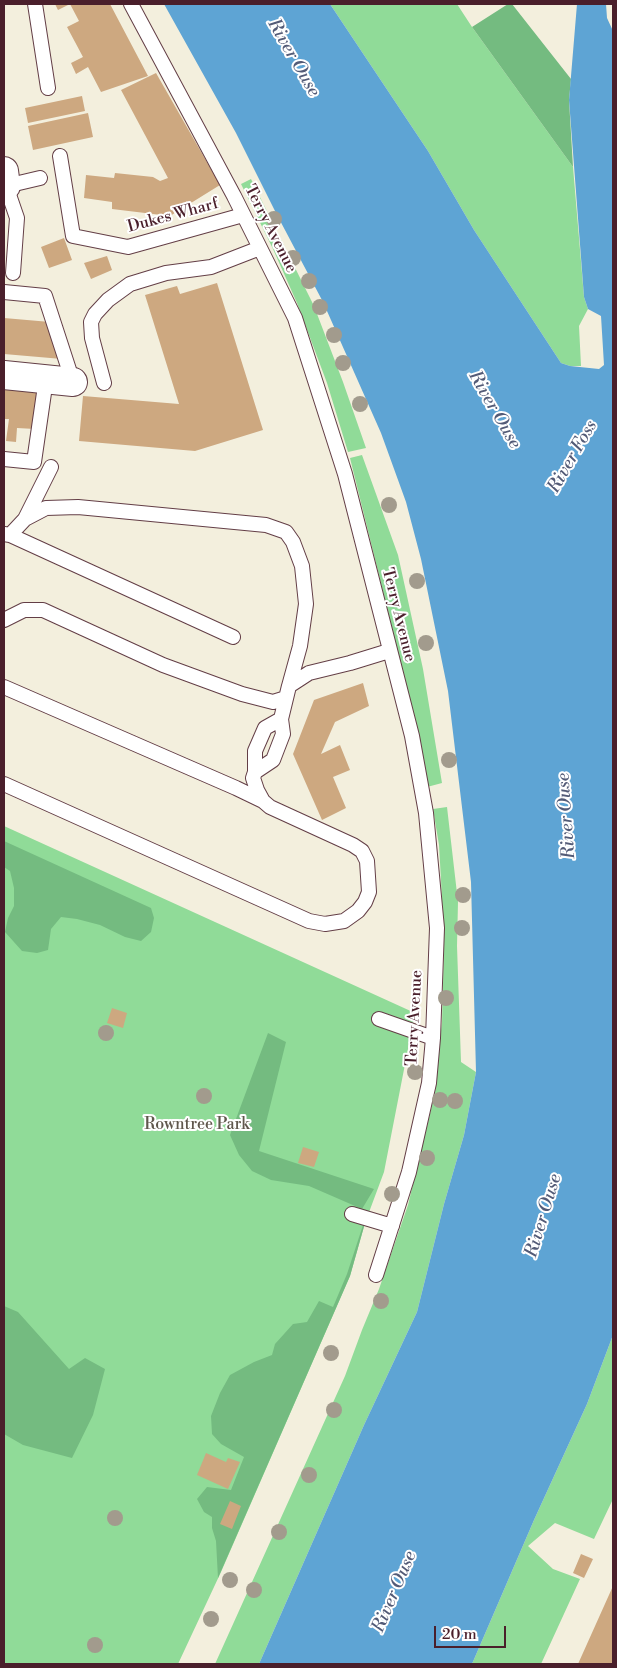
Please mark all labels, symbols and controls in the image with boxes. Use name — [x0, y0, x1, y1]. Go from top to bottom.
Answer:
water label: River Ouse — [262, 15, 324, 101]
street label: Terry Avenue — [240, 182, 300, 276]
street label: Dukes Wharf — [125, 195, 221, 237]
water label: River Ouse — [463, 367, 525, 453]
water label: River Foss — [544, 417, 602, 497]
street label: Terry Avenue — [377, 566, 419, 664]
water label: River Ouse — [553, 772, 581, 860]
street label: Terry Avenue — [403, 969, 427, 1067]
park label: Rowntree Park — [144, 1115, 250, 1135]
water label: River Ouse — [521, 1172, 567, 1260]
water label: River Ouse — [368, 1548, 422, 1636]
scale bar — [437, 1616, 510, 1648]
text: 20 m — [442, 1625, 477, 1644]

